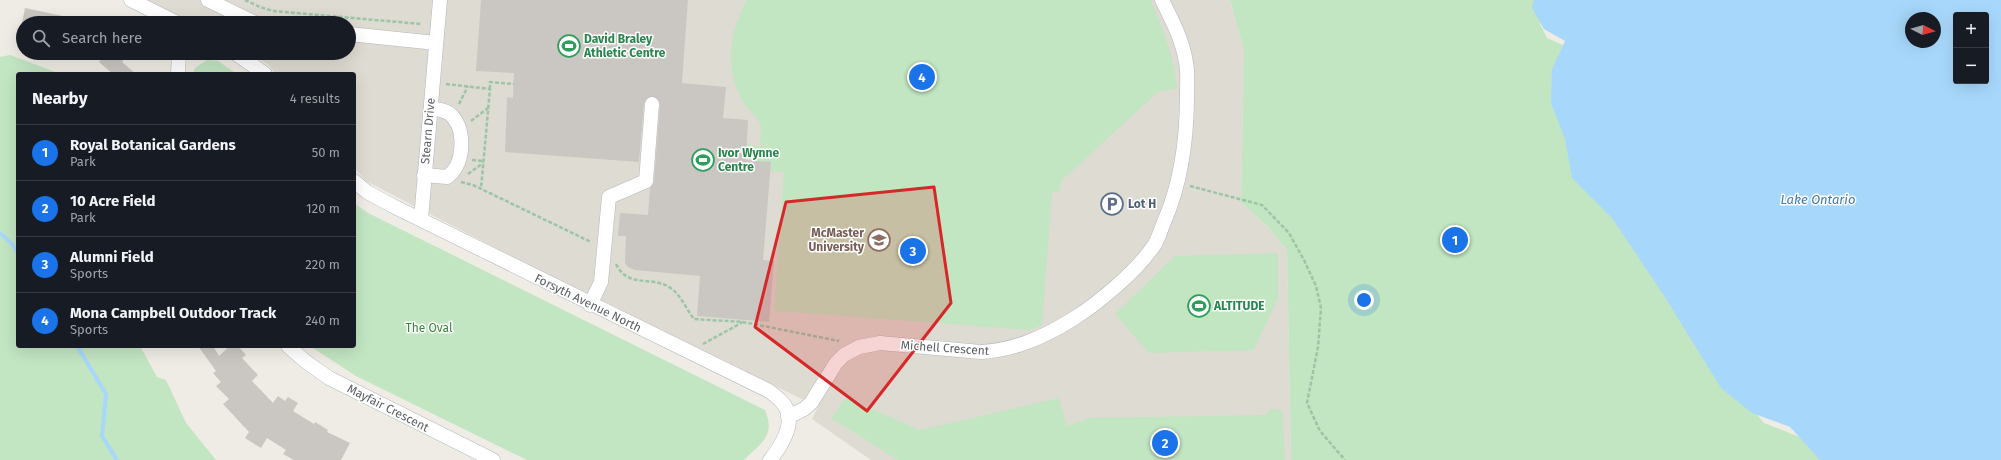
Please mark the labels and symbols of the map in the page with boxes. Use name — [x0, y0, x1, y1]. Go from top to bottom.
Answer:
north arrow — [1905, 12, 1941, 48]
place label: David Braley Athletic Centre — [583, 32, 666, 60]
sports icon: David Braley Athletic Centre — [556, 33, 582, 59]
pin: 4 — [909, 62, 935, 92]
street label: Stearn Drive — [418, 97, 438, 165]
place label: Ivor Wynne Centre — [718, 146, 779, 174]
sports icon: Ivor Wynne Centre — [690, 147, 716, 173]
parking icon: Lot H — [1099, 191, 1125, 217]
water label: Lake Ontario — [1781, 192, 1855, 207]
place label: Lot H — [1128, 197, 1156, 211]
pin: 1 — [1442, 225, 1468, 255]
place label: McMaster University — [809, 226, 865, 254]
school or university icon: McMaster University — [866, 227, 892, 253]
pin: 3 — [900, 236, 926, 266]
street label: Forsyth Avenue North — [532, 271, 644, 335]
your location — [1354, 290, 1374, 310]
sports icon: ALTITUDE — [1186, 293, 1212, 319]
place label: ALTITUDE — [1213, 299, 1265, 313]
park label: The Oval — [406, 321, 453, 335]
street label: Michell Crescent — [900, 338, 990, 358]
street label: Mayfair Crescent — [345, 381, 432, 435]
pin: 2 — [1152, 428, 1178, 458]

